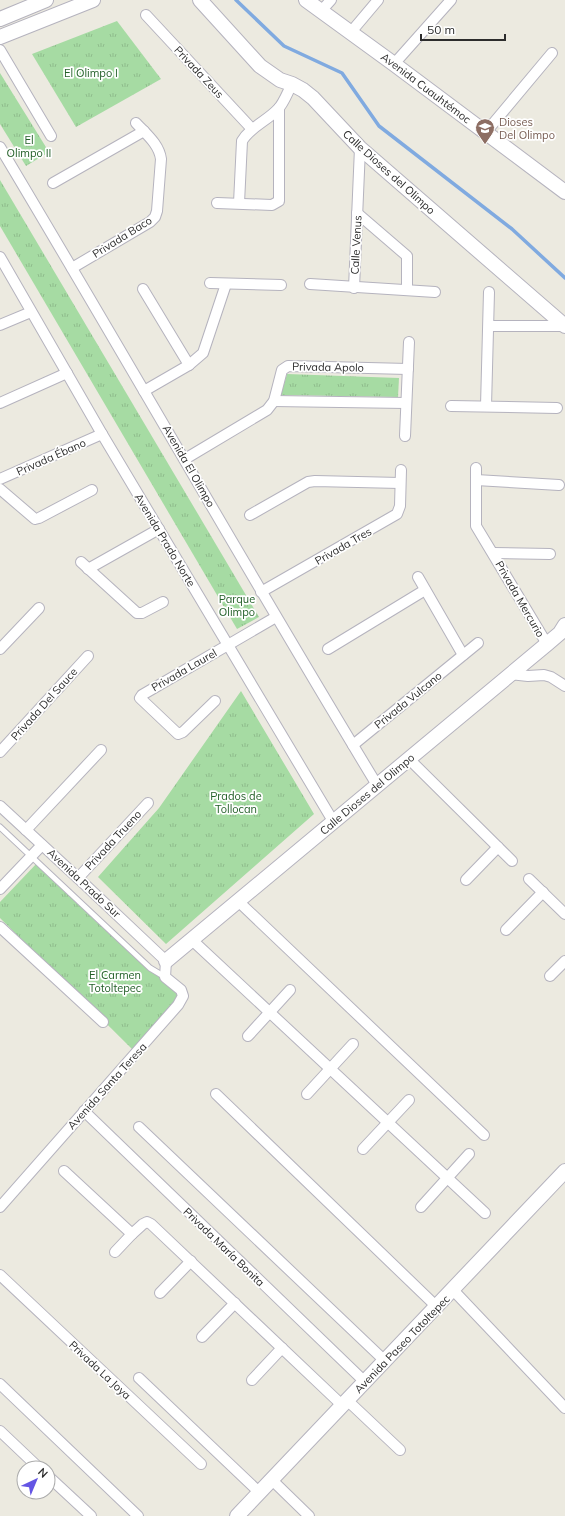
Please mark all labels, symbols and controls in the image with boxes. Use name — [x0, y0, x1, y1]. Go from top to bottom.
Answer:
scale bar — [421, 16, 505, 42]
text: 50 m — [427, 22, 455, 37]
street label: Privada Zeus — [171, 43, 227, 101]
street label: Avenida Cuauhtémoc — [378, 50, 474, 127]
park label: El Olimpo I — [64, 66, 118, 80]
place label: Dioses Del Olimpo — [499, 115, 555, 142]
school or university icon: Dioses Del Olimpo — [474, 117, 496, 145]
street label: Calle Dioses del Olimpo — [340, 127, 438, 217]
park label: El Olimpo II — [7, 133, 51, 160]
street label: Privada Baco — [90, 213, 154, 261]
street label: Calle Venus — [347, 215, 365, 275]
street label: Privada Apolo — [292, 359, 364, 375]
street label: Avenida El Olimpo — [160, 422, 218, 510]
street label: Privada Ébano — [14, 435, 88, 479]
street label: Avenida Prado Norte — [132, 491, 198, 589]
street label: Privada Tres — [312, 524, 374, 568]
street label: Privada Mercurio — [492, 558, 548, 640]
park label: Parque Olimpo — [219, 592, 255, 619]
street label: Privada Laurel — [149, 646, 219, 694]
street label: Privada Del Sauce — [8, 665, 80, 743]
street label: Privada Vulcano — [371, 668, 445, 732]
street label: Calle Dioses del Olimpo — [317, 750, 417, 838]
park label: Prados de Tollocan — [210, 789, 262, 816]
street label: Privada Trueno — [82, 807, 144, 873]
street label: Avenida Prado Sur — [44, 845, 124, 921]
park label: El Carmen Totoltepec — [89, 968, 142, 995]
street label: Avenida Santa Teresa — [64, 1040, 150, 1132]
street label: Privada María Bonita — [180, 1205, 268, 1289]
street label: Avenida Paseo Totoltepec — [351, 1292, 453, 1396]
street label: Privada La Joya — [66, 1338, 134, 1402]
north arrow — [16, 1460, 56, 1500]
text: N — [35, 1465, 51, 1481]

